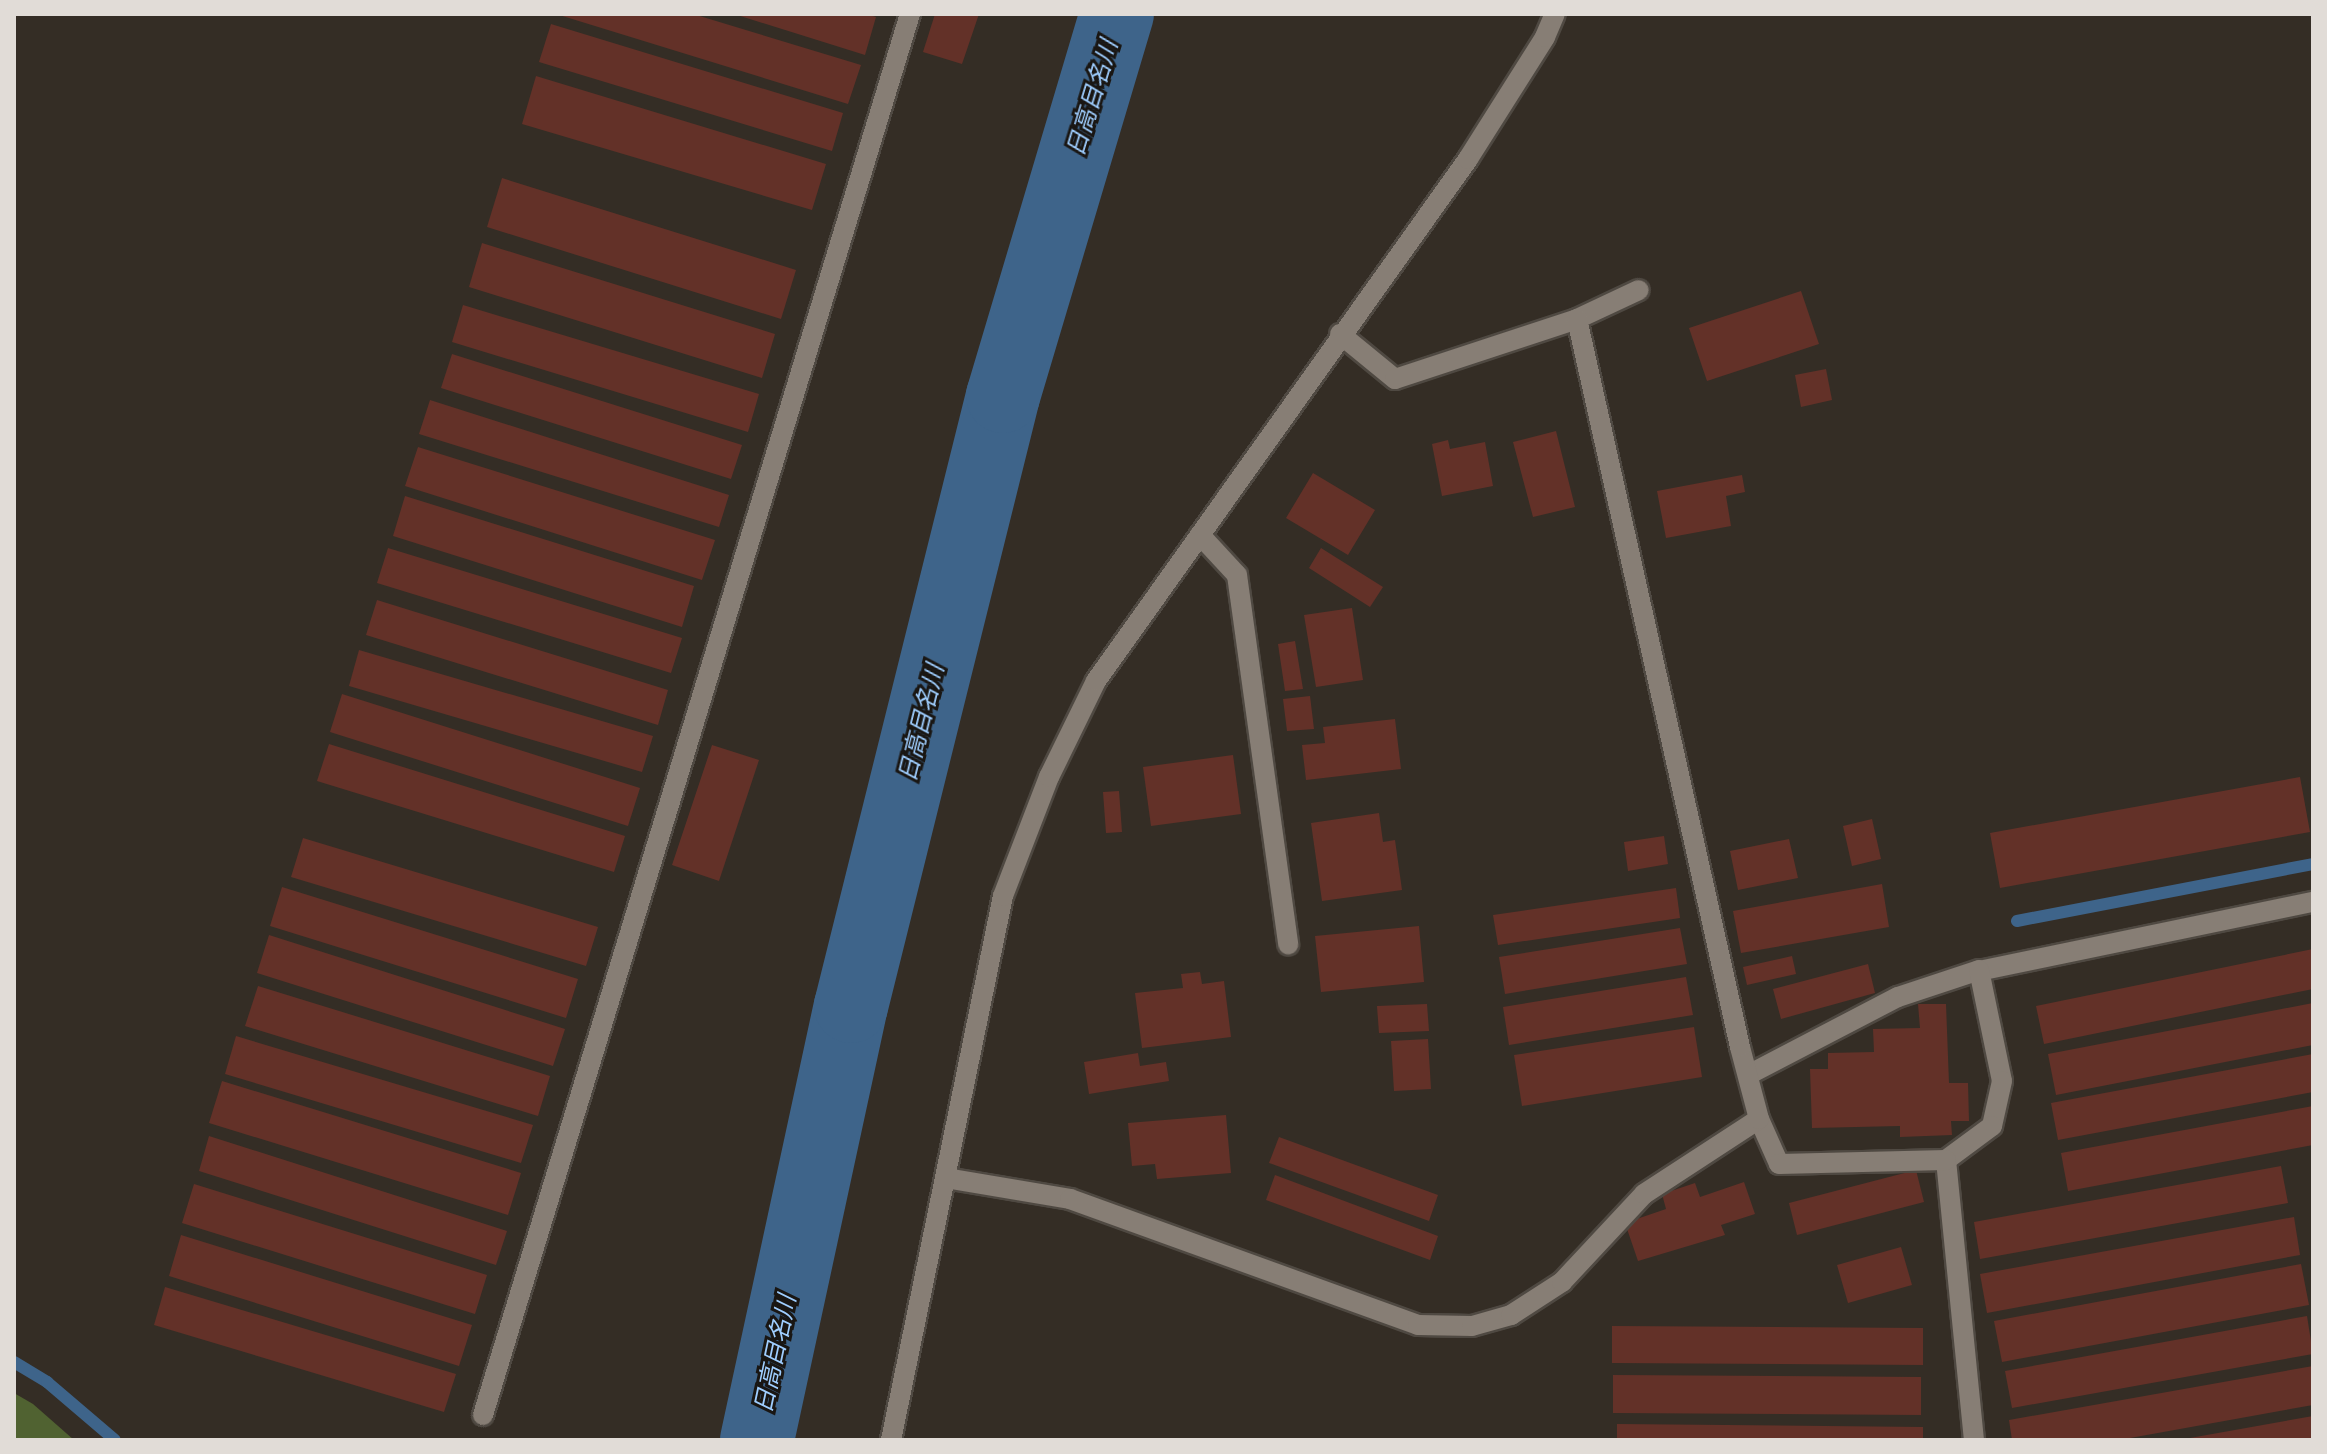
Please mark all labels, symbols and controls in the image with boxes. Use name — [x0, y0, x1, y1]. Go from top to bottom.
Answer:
water label: 日高目名川 — [1061, 36, 1123, 160]
water label: 日高目名川 — [893, 661, 949, 785]
water label: 日高目名川 — [748, 1292, 802, 1416]

